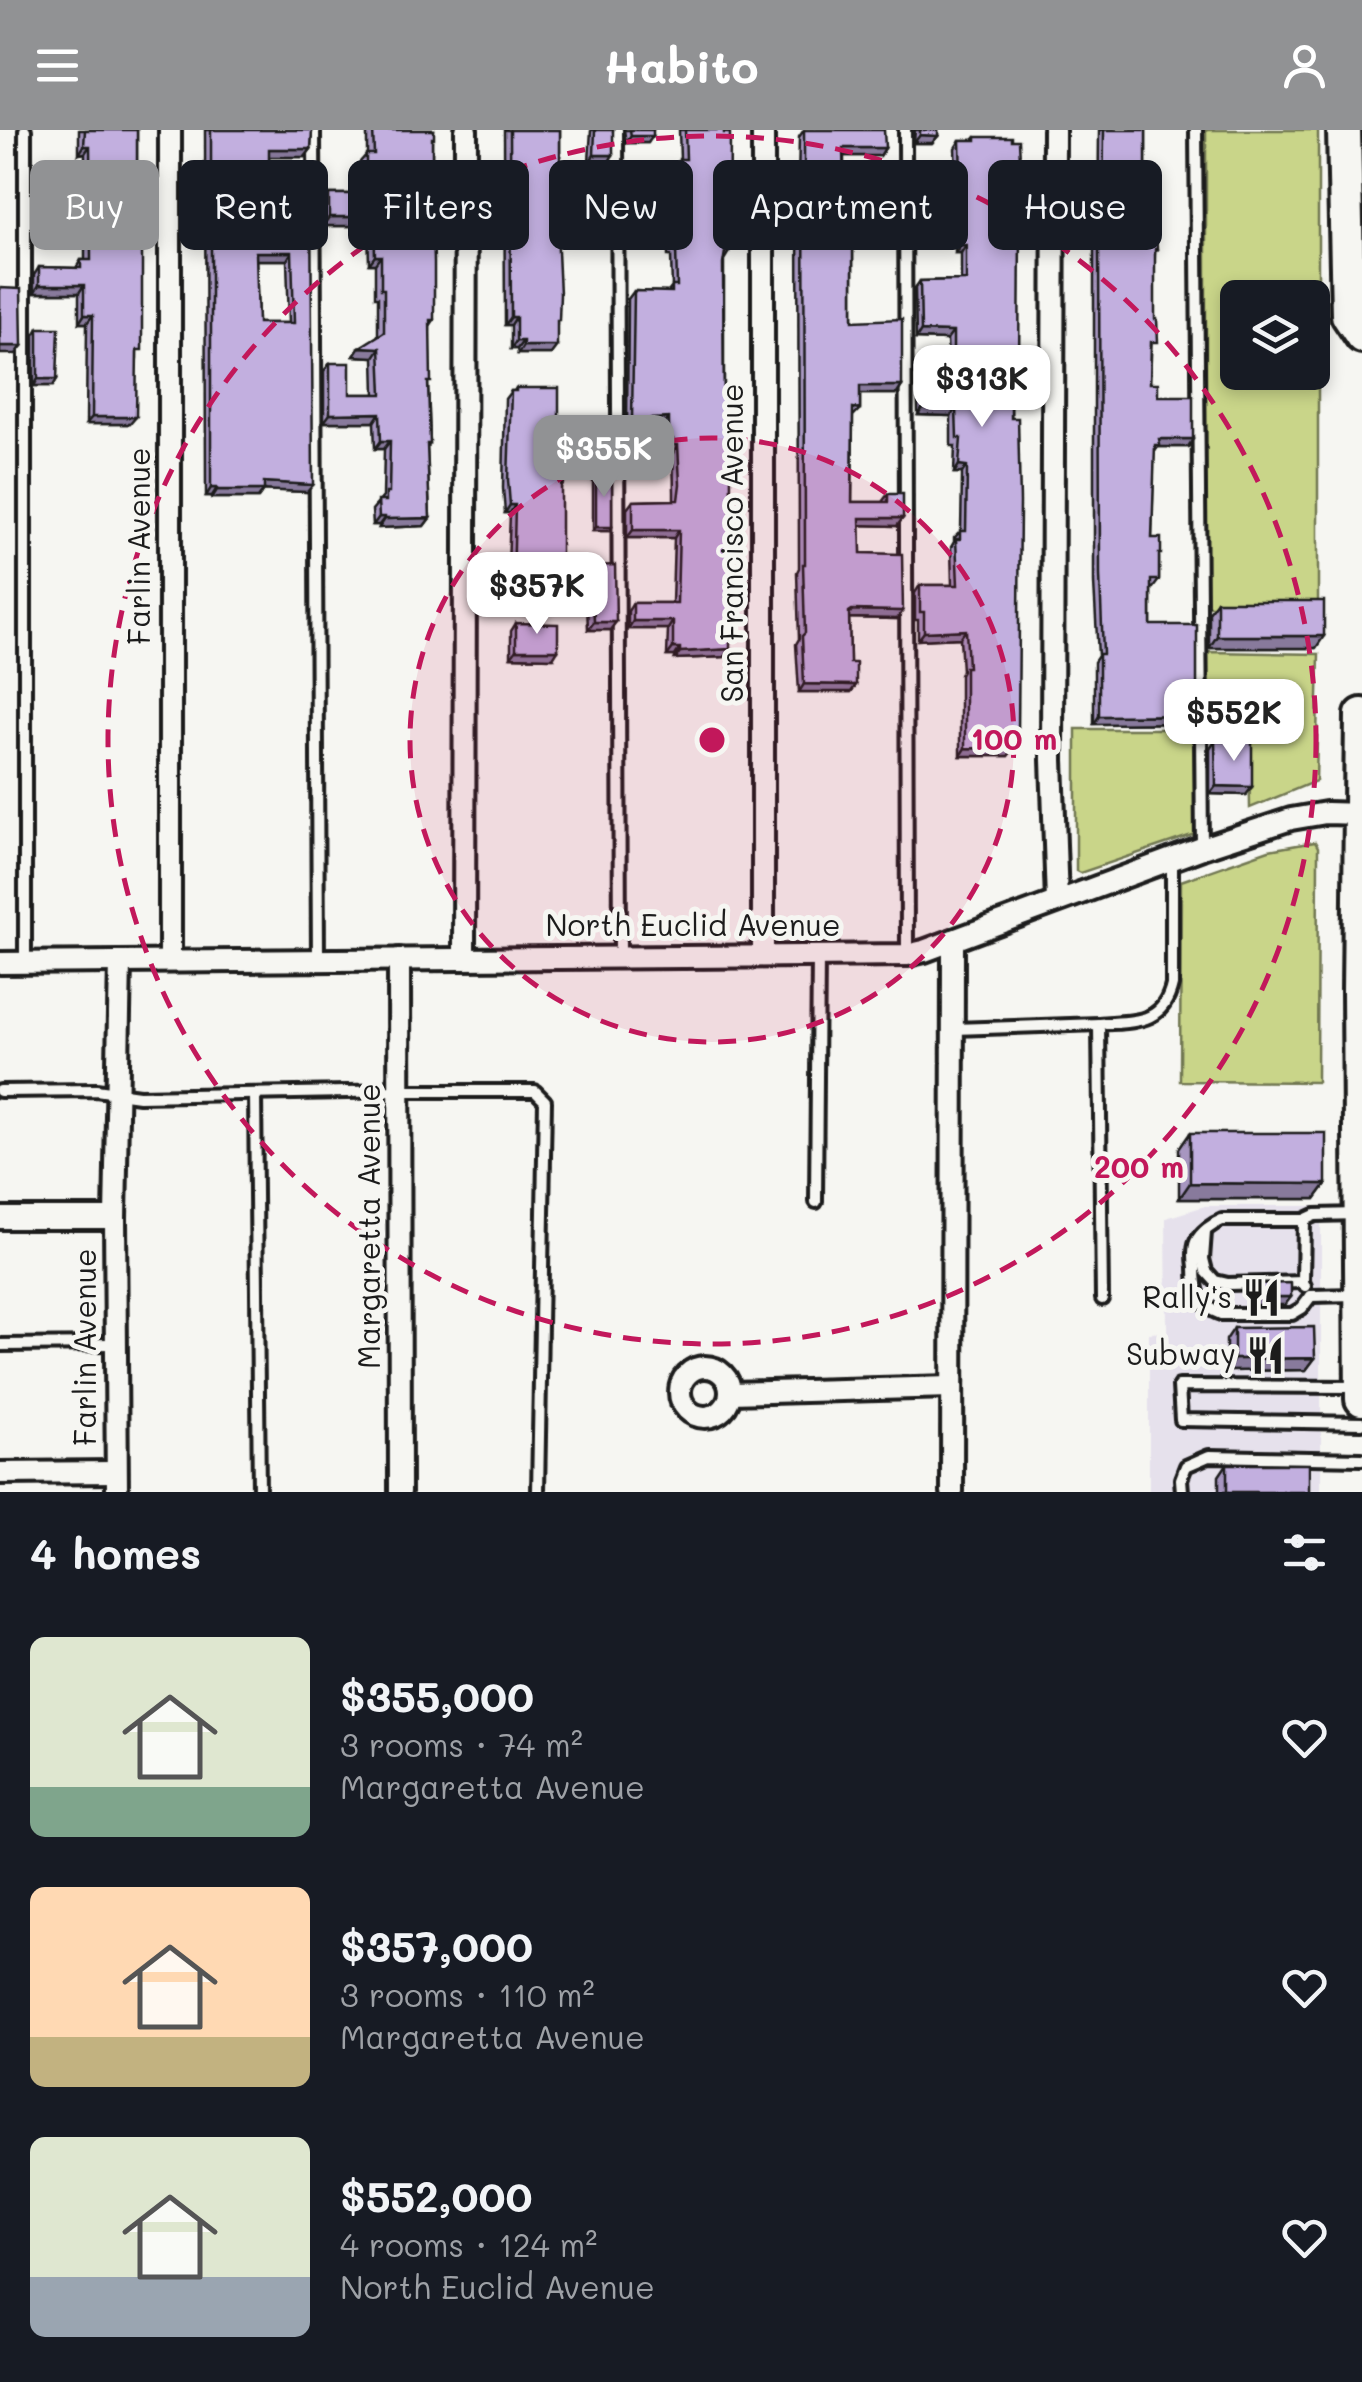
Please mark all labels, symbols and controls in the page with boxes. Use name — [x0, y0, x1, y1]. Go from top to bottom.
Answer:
text: Habito — [604, 36, 758, 94]
icon: menu — [30, 38, 85, 93]
icon: person — [1277, 38, 1332, 93]
chip: Buy — [30, 160, 159, 250]
chip: Rent — [179, 160, 328, 250]
chip: Filters — [348, 160, 529, 250]
chip: New — [549, 160, 693, 250]
chip: Apartment — [713, 160, 968, 250]
chip: House — [988, 160, 1162, 250]
map controls — [1220, 280, 1330, 390]
button: layers — [1220, 280, 1330, 390]
pin: $313K — [912, 345, 1052, 430]
text: $313K — [935, 356, 1029, 398]
street label: San Francisco Avenue — [711, 383, 751, 703]
pin: $355K — [534, 415, 674, 500]
text: $355K — [555, 426, 653, 468]
street label: Farlin Avenue — [118, 447, 158, 645]
pin: $357K — [467, 552, 607, 637]
text: $357K — [489, 563, 585, 605]
pin: $552K — [1164, 679, 1304, 764]
text: $552K — [1186, 690, 1282, 732]
text: 100 m — [971, 718, 1057, 758]
centre of rings — [694, 722, 730, 758]
street label: North Euclid Avenue — [545, 904, 841, 944]
street label: Margaretta Avenue — [348, 1083, 388, 1369]
text: 200 m — [1094, 1146, 1184, 1186]
street label: Farlin Avenue — [64, 1248, 104, 1446]
place label: Rally's — [1142, 1276, 1232, 1316]
restaurant icon: Rally's — [1241, 1277, 1283, 1319]
place label: Subway — [1126, 1333, 1236, 1373]
restaurant icon: Subway — [1245, 1334, 1287, 1376]
text: 4 homes — [30, 1525, 201, 1580]
icon: filters — [1277, 1525, 1332, 1580]
text: $355,000 — [340, 1668, 534, 1723]
icon: home — [110, 1677, 230, 1797]
icon: heart — [1277, 1710, 1332, 1765]
text: 3 rooms · 74 m² — [340, 1723, 583, 1765]
text: Margaretta Avenue — [340, 1765, 645, 1807]
text: $357,000 — [340, 1918, 533, 1973]
icon: home — [110, 1927, 230, 2047]
icon: heart — [1277, 1960, 1332, 2015]
text: 3 rooms · 110 m² — [340, 1973, 595, 2015]
text: Margaretta Avenue — [340, 2015, 645, 2057]
text: $552,000 — [340, 2168, 532, 2223]
icon: home — [110, 2177, 230, 2297]
icon: heart — [1277, 2210, 1332, 2265]
text: 4 rooms · 124 m² — [340, 2223, 597, 2265]
text: North Euclid Avenue — [340, 2265, 655, 2307]

